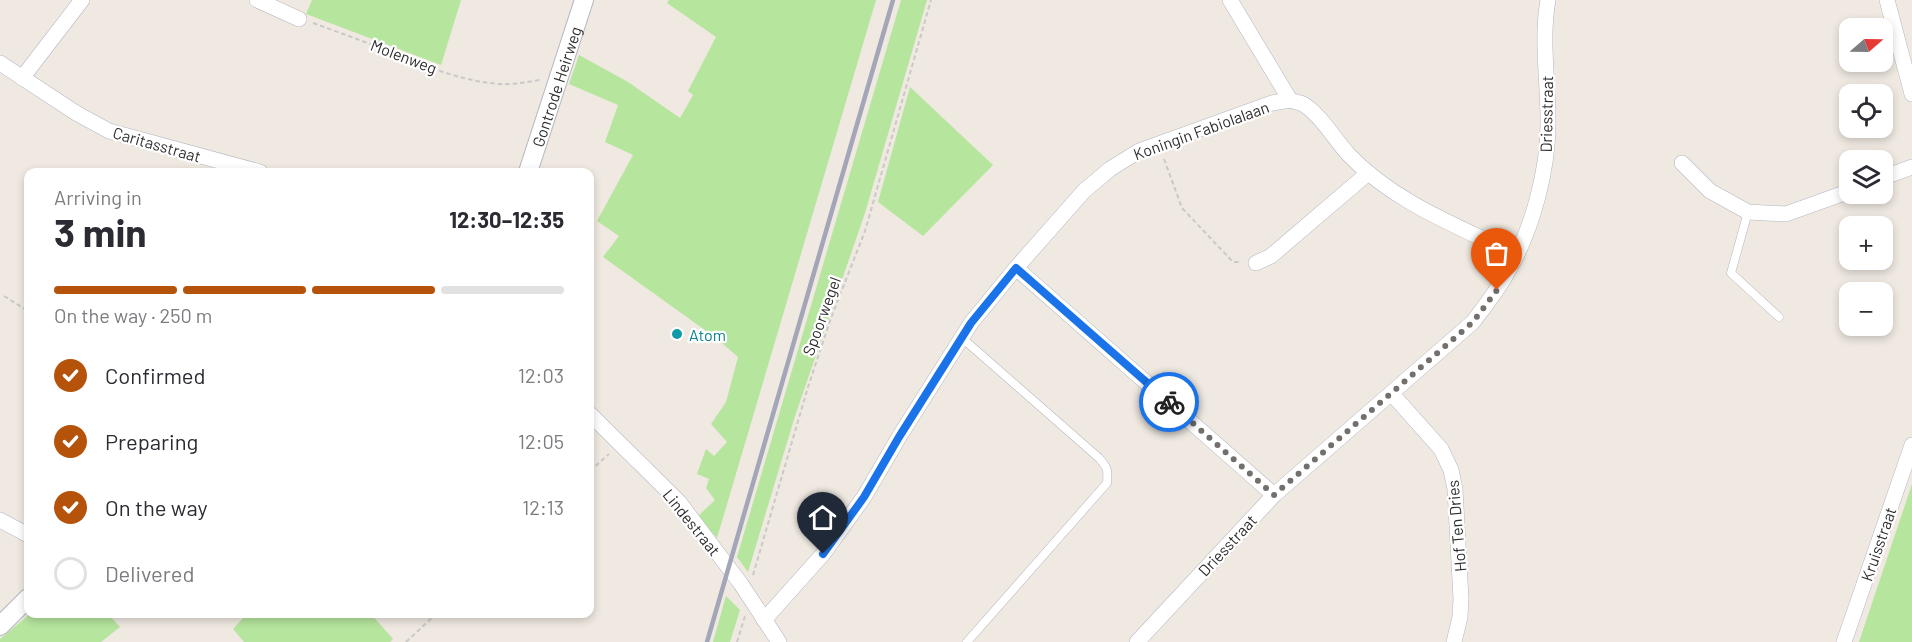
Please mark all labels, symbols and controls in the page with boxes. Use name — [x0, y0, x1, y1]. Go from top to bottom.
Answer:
north arrow — [1839, 18, 1893, 72]
map controls — [1839, 18, 1893, 336]
street label: Gontrode Heirweg — [527, 24, 584, 149]
street label: Molenweg — [368, 35, 440, 77]
street label: Driesstraat — [1536, 75, 1556, 153]
button: locate — [1839, 84, 1893, 138]
street label: Koningin Fabiolalaan — [1131, 97, 1271, 163]
street label: Caritasstraat — [111, 122, 203, 166]
button: layers — [1839, 150, 1893, 204]
text: Arriving in — [54, 185, 142, 209]
text: 12:30–12:35 — [449, 206, 564, 232]
text: 3 min — [54, 208, 147, 255]
button: + — [1839, 216, 1893, 270]
pin — [1471, 228, 1522, 290]
icon: bag — [1480, 237, 1513, 270]
street label: Spoorwegel — [798, 274, 844, 358]
button: − — [1839, 282, 1893, 336]
text: On the way · 250 m — [54, 303, 212, 327]
place label: Atom — [689, 325, 726, 344]
marker: Atom — [670, 327, 684, 341]
icon: check — [54, 359, 87, 392]
text: Confirmed — [105, 362, 205, 388]
text: 12:03 — [518, 363, 564, 387]
courier — [1139, 372, 1199, 432]
icon: bike — [1153, 386, 1186, 419]
icon: check — [54, 425, 87, 458]
text: Preparing — [105, 428, 198, 454]
text: 12:05 — [518, 429, 564, 453]
street label: Hof Ten Dries — [1443, 479, 1469, 573]
street label: Lindestraat — [659, 485, 725, 559]
icon: check — [54, 491, 87, 524]
pin — [797, 492, 848, 554]
text: On the way — [105, 494, 208, 520]
text: 12:13 — [522, 495, 564, 519]
icon: home — [806, 501, 839, 534]
street label: Kruisstraat — [1856, 504, 1900, 584]
street label: Driesstraat — [1194, 510, 1260, 580]
text: Delivered — [105, 560, 194, 586]

